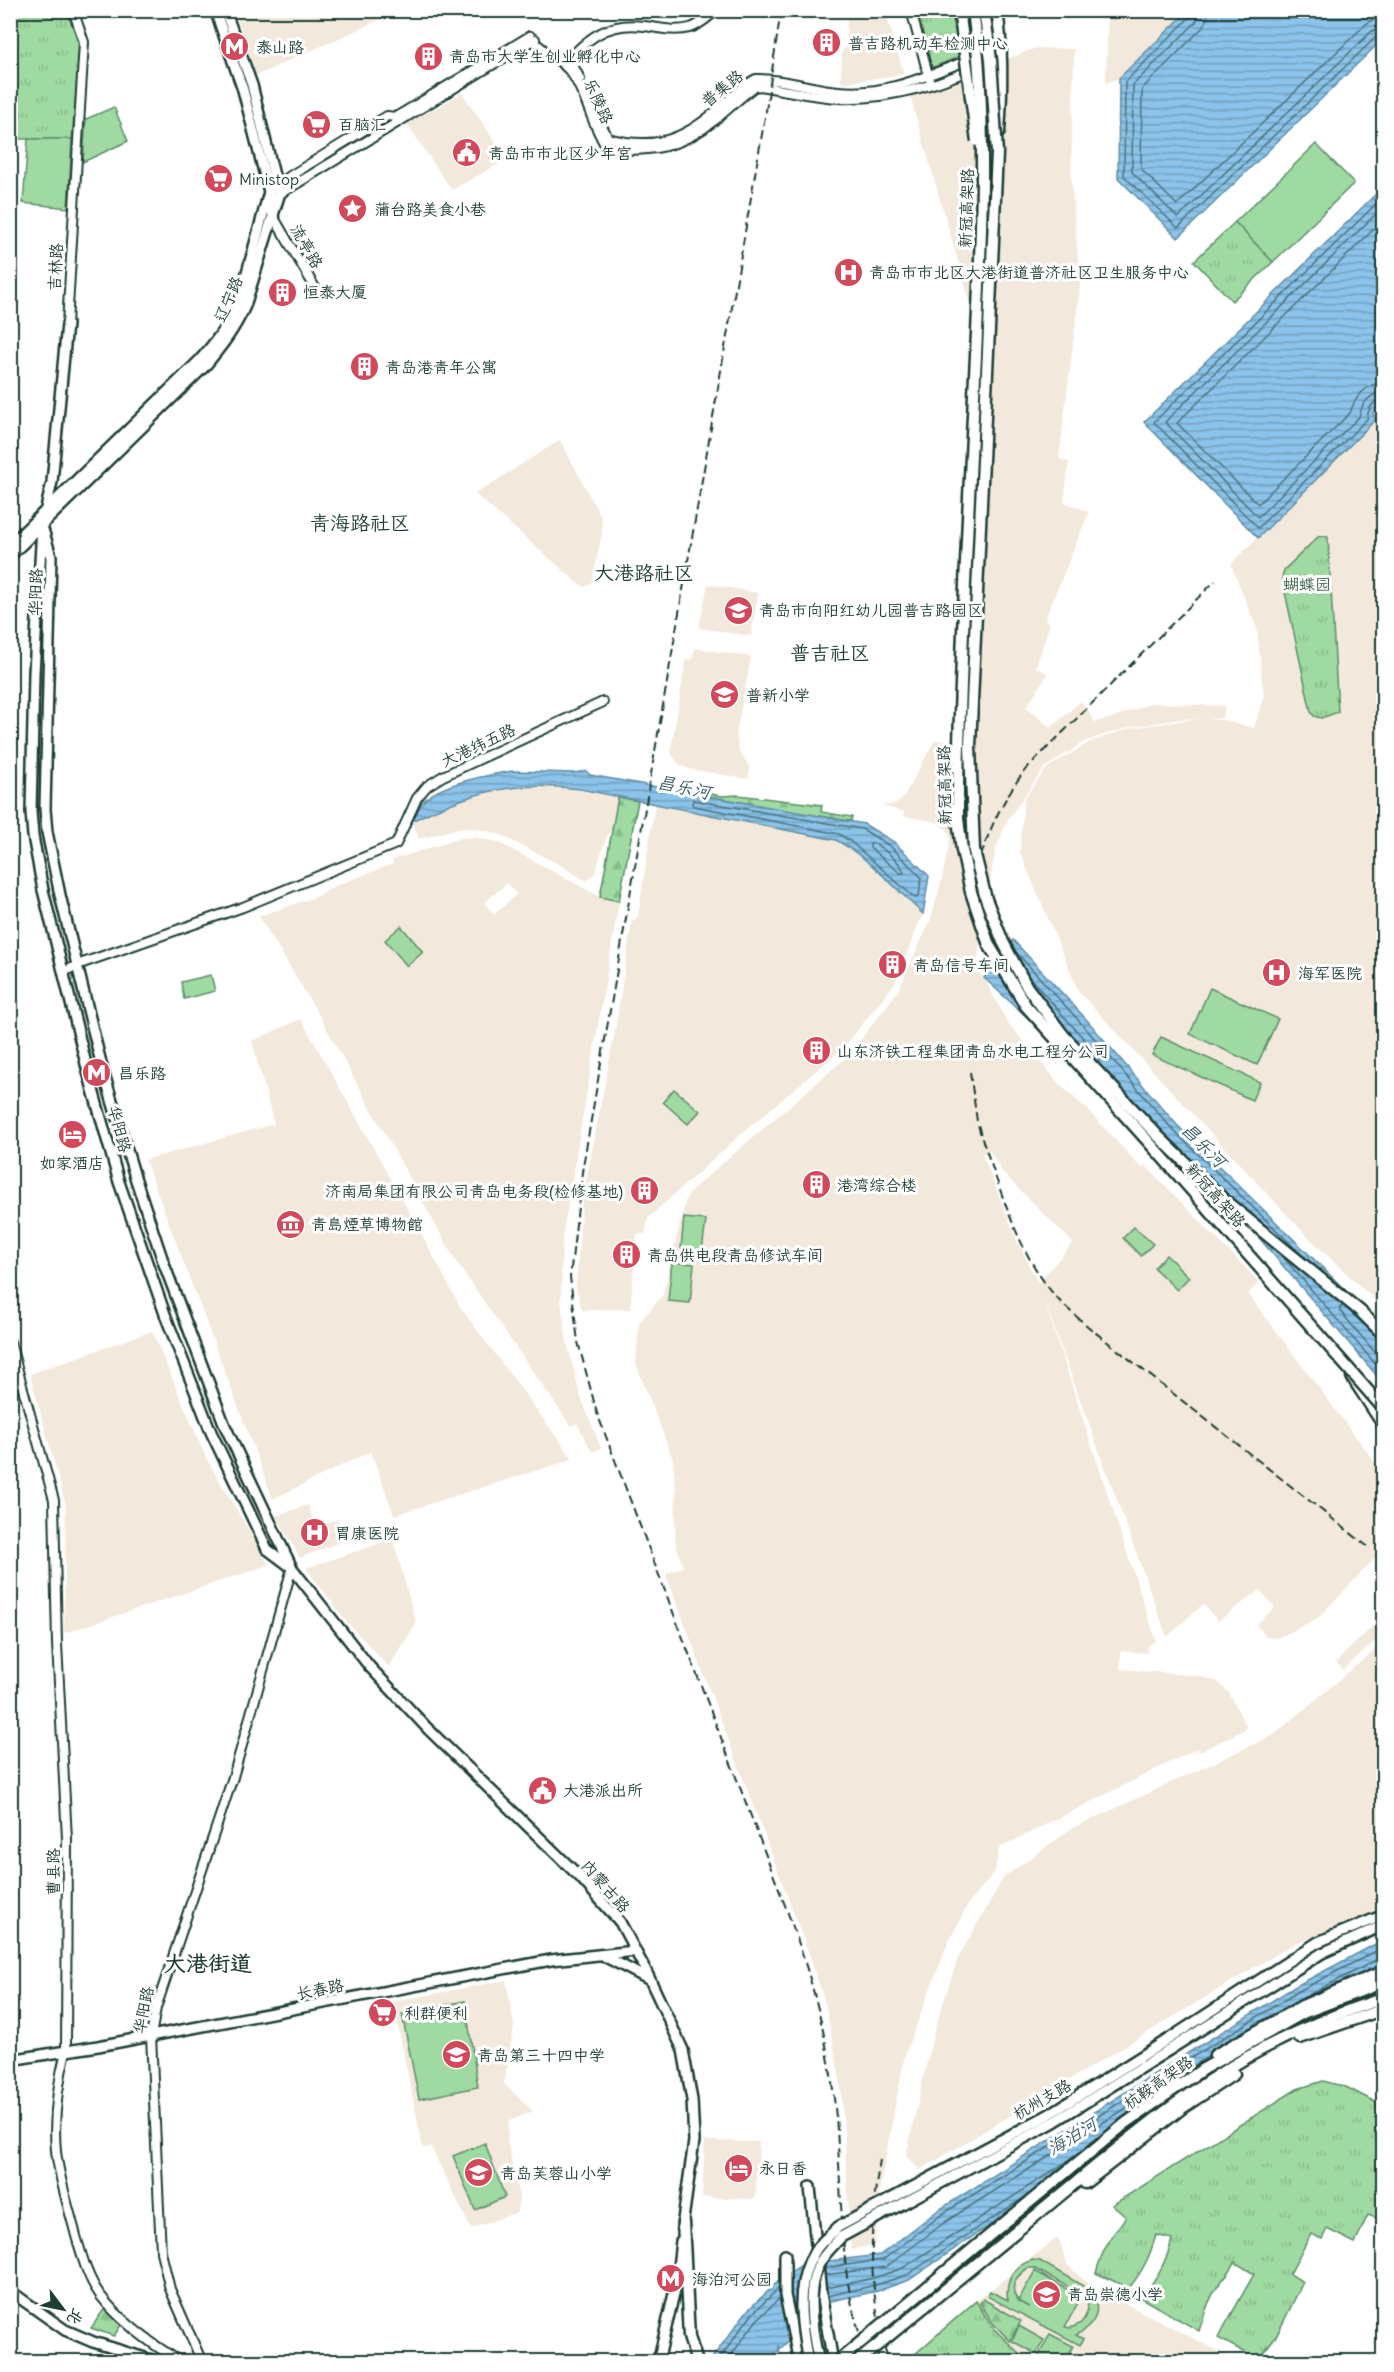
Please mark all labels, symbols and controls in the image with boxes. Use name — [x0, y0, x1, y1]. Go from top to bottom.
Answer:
building icon: 普吉路机动车检测中心 — [811, 27, 843, 59]
metro station icon: 泰山路 — [219, 31, 251, 63]
place label: 普吉路机动车检测中心 — [848, 33, 1008, 53]
place label: 泰山路 — [256, 37, 304, 57]
building icon: 青岛市大学生创业孵化中心 — [412, 40, 444, 72]
place label: 青岛市大学生创业孵化中心 — [449, 46, 641, 66]
street label: 普集路 — [697, 65, 747, 111]
street label: 乐陵路 — [580, 75, 618, 127]
supermarket icon: 百脑汇 — [301, 108, 333, 140]
place label: 百脑汇 — [338, 114, 386, 134]
public building icon: 青岛市市北区少年宫 — [451, 137, 483, 169]
place label: 青岛市市北区少年宫 — [488, 143, 632, 163]
supermarket icon: Ministop — [202, 163, 234, 195]
street label: 新冠高架路 — [955, 168, 977, 248]
place label: Ministop — [239, 169, 299, 189]
place icon: 蒲台路美食小巷 — [337, 193, 369, 225]
place label: 蒲台路美食小巷 — [374, 199, 486, 219]
street label: 流亭路 — [286, 220, 328, 272]
street label: 吉林路 — [44, 243, 66, 291]
hospital icon: 青岛市市北区大港街道普济社区卫生服务中心 — [832, 256, 864, 288]
place label: 青岛市市北区大港街道普济社区卫生服务中心 — [869, 262, 1189, 282]
street label: 辽宁路 — [209, 273, 247, 325]
building icon: 恒泰大厦 — [266, 276, 298, 308]
place label: 恒泰大厦 — [303, 282, 367, 302]
building icon: 青岛港青年公寓 — [348, 351, 380, 383]
place label: 青岛港青年公寓 — [385, 357, 497, 377]
district label: 青海路社区 — [310, 510, 410, 535]
district label: 大港路社区 — [594, 560, 694, 585]
street label: 华阳路 — [24, 568, 46, 616]
park label: 蝴蝶园 — [1283, 574, 1331, 594]
school or university icon: 青岛市向阳红幼儿园普吉路园区 — [722, 594, 754, 626]
place label: 青岛市向阳红幼儿园普吉路园区 — [759, 600, 983, 620]
district label: 普吉社区 — [790, 640, 870, 665]
school or university icon: 普新小学 — [709, 679, 741, 711]
place label: 普新小学 — [746, 685, 810, 705]
street label: 大港纬五路 — [438, 719, 518, 771]
street label: 新冠高架路 — [933, 745, 955, 825]
water label: 昌乐河 — [655, 770, 716, 804]
building icon: 青岛信号车间 — [876, 949, 908, 981]
place label: 青岛信号车间 — [913, 955, 1009, 975]
hospital icon: 海军医院 — [1261, 957, 1293, 989]
place label: 海军医院 — [1298, 963, 1362, 983]
building icon: 山东济铁工程集团青岛水电工程分公司 — [800, 1035, 832, 1067]
place label: 山东济铁工程集团青岛水电工程分公司 — [837, 1041, 1109, 1061]
metro station icon: 昌乐路 — [81, 1057, 113, 1089]
place label: 昌乐路 — [118, 1063, 166, 1083]
street label: 华阳路 — [104, 1103, 136, 1155]
water label: 昌乐河 — [1177, 1118, 1233, 1174]
hotel icon: 如家酒店 — [56, 1119, 88, 1151]
place label: 如家酒店 — [40, 1153, 104, 1173]
street label: 新冠高架路 — [1182, 1159, 1250, 1231]
building icon: 港湾综合楼 — [800, 1169, 832, 1201]
building icon: 济南局集团有限公司青岛电务段(检修基地) — [628, 1175, 660, 1207]
place label: 港湾综合楼 — [837, 1175, 917, 1195]
place label: 济南局集团有限公司青岛电务段(检修基地) — [325, 1181, 623, 1201]
museum icon: 青島煙草博物館 — [274, 1208, 306, 1240]
place label: 青島煙草博物館 — [311, 1214, 423, 1234]
building icon: 青岛供电段青岛修试车间 — [610, 1239, 642, 1271]
place label: 青岛供电段青岛修试车间 — [647, 1245, 823, 1265]
hospital icon: 胃康医院 — [298, 1517, 330, 1549]
place label: 胃康医院 — [335, 1523, 399, 1543]
public building icon: 大港派出所 — [526, 1774, 558, 1806]
place label: 大港派出所 — [563, 1780, 643, 1800]
street label: 曹县路 — [43, 1848, 63, 1896]
street label: 内蒙古路 — [577, 1855, 635, 1917]
district label: 大港街道 — [164, 1949, 252, 1977]
street label: 长春路 — [295, 1975, 345, 2003]
street label: 华阳路 — [129, 1985, 157, 2035]
supermarket icon: 利群便利 — [367, 1997, 399, 2029]
place label: 利群便利 — [404, 2003, 468, 2023]
school or university icon: 青岛第三十四中学 — [440, 2039, 472, 2071]
place label: 青岛第三十四中学 — [477, 2045, 605, 2065]
street label: 杭鞍高架路 — [1119, 2051, 1197, 2113]
street label: 杭州支路 — [1009, 2074, 1075, 2124]
water label: 海泊河 — [1043, 2111, 1104, 2160]
hotel icon: 永日香 — [722, 2152, 754, 2184]
school or university icon: 青岛芙蓉山小学 — [463, 2157, 495, 2189]
place label: 永日香 — [759, 2158, 807, 2178]
place label: 青岛芙蓉山小学 — [500, 2163, 612, 2183]
metro station icon: 海泊河公园 — [655, 2263, 687, 2295]
place label: 海泊河公园 — [692, 2269, 772, 2289]
school or university icon: 青岛崇德小学 — [1030, 2278, 1062, 2310]
north arrow — [33, 2279, 93, 2339]
place label: 青岛崇德小学 — [1067, 2284, 1163, 2304]
text: 北 — [63, 2305, 88, 2329]

